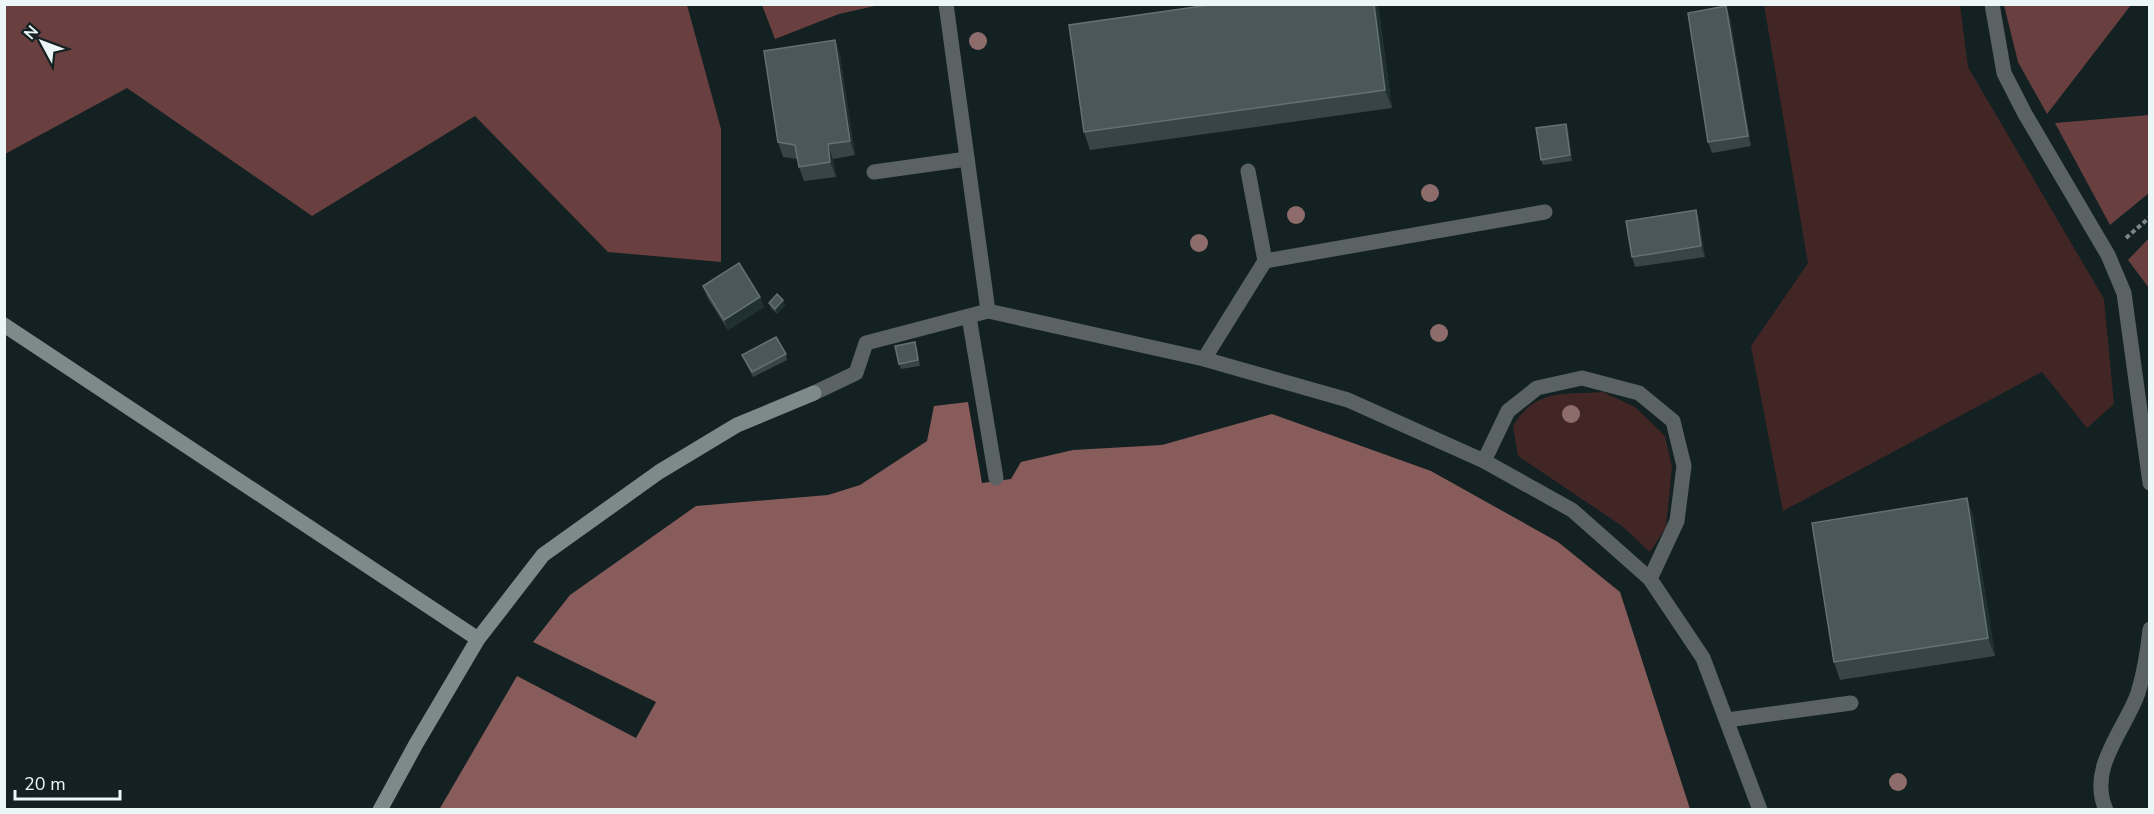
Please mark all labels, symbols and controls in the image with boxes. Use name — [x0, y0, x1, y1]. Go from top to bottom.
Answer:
north arrow — [12, 12, 72, 72]
text: N — [19, 21, 44, 45]
scale bar — [15, 763, 120, 801]
text: 20 m — [24, 772, 66, 796]

